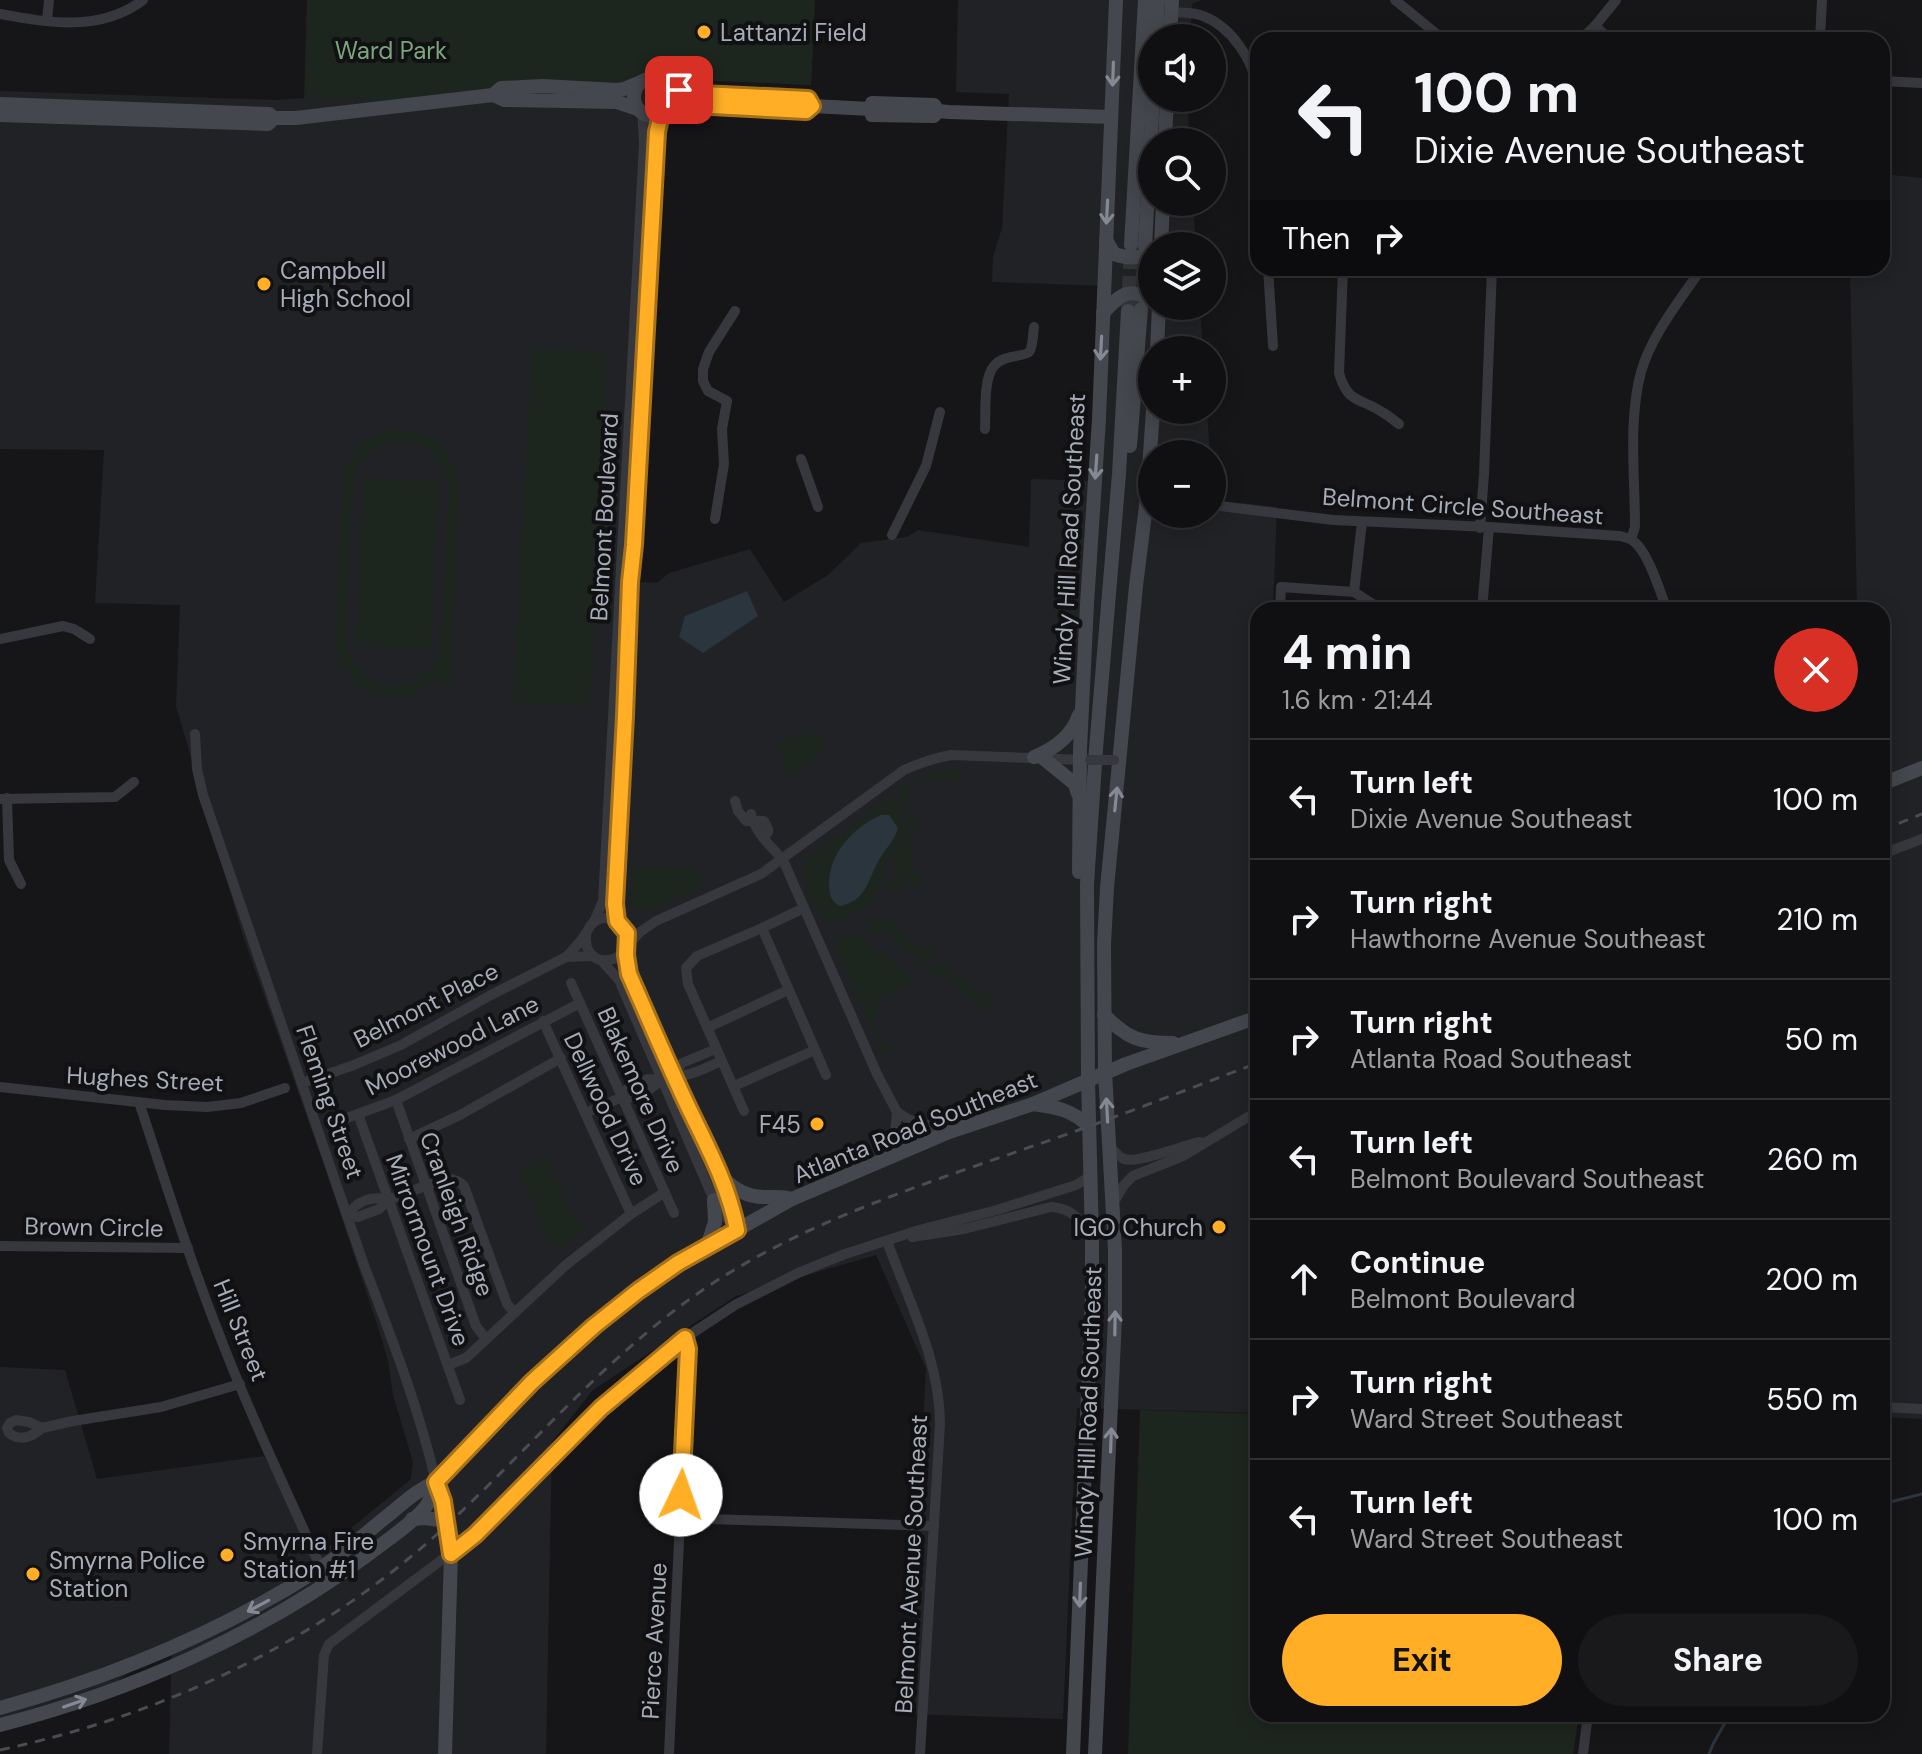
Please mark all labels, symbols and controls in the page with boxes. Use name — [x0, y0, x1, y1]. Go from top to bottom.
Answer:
place label: Lattanzi Field — [720, 17, 867, 48]
marker: Lattanzi Field — [695, 23, 713, 41]
map controls — [1138, 24, 1226, 528]
button: sound — [1138, 24, 1226, 112]
park label: Ward Park — [335, 35, 447, 66]
pin — [645, 56, 713, 124]
text: 100 m — [1414, 56, 1579, 129]
one-way arrow — [1105, 60, 1120, 87]
icon: left — [1282, 64, 1386, 168]
icon: arrive — [657, 68, 701, 112]
text: Dixie Avenue Southeast — [1414, 127, 1805, 174]
button: search — [1138, 128, 1226, 216]
one-way arrow — [1099, 198, 1114, 225]
icon: right — [1366, 216, 1410, 260]
text: Then — [1282, 219, 1350, 258]
button: layers — [1138, 232, 1226, 320]
place label: Campbell High School — [280, 255, 411, 314]
marker: Campbell High School — [255, 275, 273, 293]
one-way arrow — [1093, 334, 1108, 361]
button: + — [1138, 336, 1226, 424]
street label: Windy Hill Road Southeast — [1046, 393, 1092, 685]
street label: Belmont Boulevard — [583, 412, 625, 622]
button: − — [1138, 440, 1226, 528]
one-way arrow — [1088, 453, 1103, 480]
street label: Belmont Circle Southeast — [1321, 481, 1605, 531]
text: 4 min — [1282, 621, 1412, 684]
button: close — [1774, 628, 1858, 712]
text: 1.6 km · 21:44 — [1282, 683, 1433, 717]
text: Turn left — [1350, 763, 1473, 802]
icon: left — [1282, 777, 1326, 821]
text: 100 m — [1773, 780, 1858, 819]
one-way arrow — [1108, 786, 1123, 813]
text: Dixie Avenue Southeast — [1350, 802, 1632, 836]
text: Turn right — [1350, 883, 1493, 922]
icon: right — [1282, 897, 1326, 941]
text: 210 m — [1776, 900, 1858, 939]
text: Hawthorne Avenue Southeast — [1350, 922, 1706, 956]
street label: Belmont Place — [348, 955, 504, 1055]
street label: Moorewood Lane — [360, 988, 544, 1102]
street label: Blakemore Drive — [591, 1002, 691, 1178]
text: Turn right — [1350, 1003, 1493, 1042]
icon: right — [1282, 1017, 1326, 1061]
text: 50 m — [1784, 1020, 1858, 1059]
street label: Fleming Street — [289, 1021, 371, 1183]
street label: Dellwood Drive — [557, 1027, 655, 1191]
text: Atlanta Road Southeast — [1350, 1042, 1632, 1076]
street label: Hughes Street — [66, 1059, 224, 1099]
street label: Atlanta Road Southeast — [788, 1064, 1042, 1190]
one-way arrow — [1100, 1097, 1115, 1124]
place label: F45 — [759, 1109, 801, 1140]
marker: F45 — [808, 1115, 826, 1133]
text: Turn left — [1350, 1123, 1473, 1162]
street label: Cranleigh Ridge — [413, 1127, 501, 1301]
icon: left — [1282, 1137, 1326, 1181]
text: 260 m — [1767, 1140, 1858, 1179]
street label: Mirrormount Drive — [379, 1150, 477, 1350]
text: Belmont Boulevard Southeast — [1350, 1162, 1705, 1196]
street label: Brown Circle — [24, 1210, 164, 1244]
place label: IGO Church — [1074, 1212, 1203, 1243]
marker: IGO Church — [1210, 1218, 1228, 1236]
text: Continue — [1350, 1243, 1485, 1282]
icon: ahead — [1282, 1257, 1326, 1301]
text: 200 m — [1765, 1260, 1858, 1299]
street label: Windy Hill Road Southeast — [1067, 1266, 1109, 1558]
street label: Hill Street — [207, 1274, 275, 1386]
text: Belmont Boulevard — [1350, 1282, 1576, 1316]
one-way arrow — [1107, 1310, 1123, 1337]
text: Turn right — [1350, 1363, 1493, 1402]
icon: right — [1282, 1377, 1326, 1421]
text: 550 m — [1766, 1380, 1858, 1419]
text: Ward Street Southeast — [1350, 1402, 1623, 1436]
street label: Belmont Avenue Southeast — [888, 1414, 934, 1714]
one-way arrow — [1103, 1427, 1118, 1454]
position arrow — [639, 1453, 723, 1537]
text: Turn left — [1350, 1483, 1473, 1522]
icon: left — [1282, 1497, 1326, 1541]
text: 100 m — [1773, 1500, 1858, 1539]
text: Ward Street Southeast — [1350, 1522, 1623, 1556]
place label: Smyrna Fire Station #1 — [243, 1526, 374, 1585]
place label: Smyrna Police Station — [49, 1545, 205, 1604]
marker: Smyrna Fire Station #1 — [218, 1546, 236, 1564]
street label: Pierce Avenue — [634, 1562, 674, 1720]
marker: Smyrna Police Station — [24, 1565, 42, 1583]
one-way arrow — [1072, 1581, 1087, 1608]
one-way arrow — [246, 1598, 270, 1614]
button: Exit — [1282, 1614, 1562, 1706]
button: Share — [1578, 1614, 1858, 1706]
one-way arrow — [62, 1694, 87, 1709]

